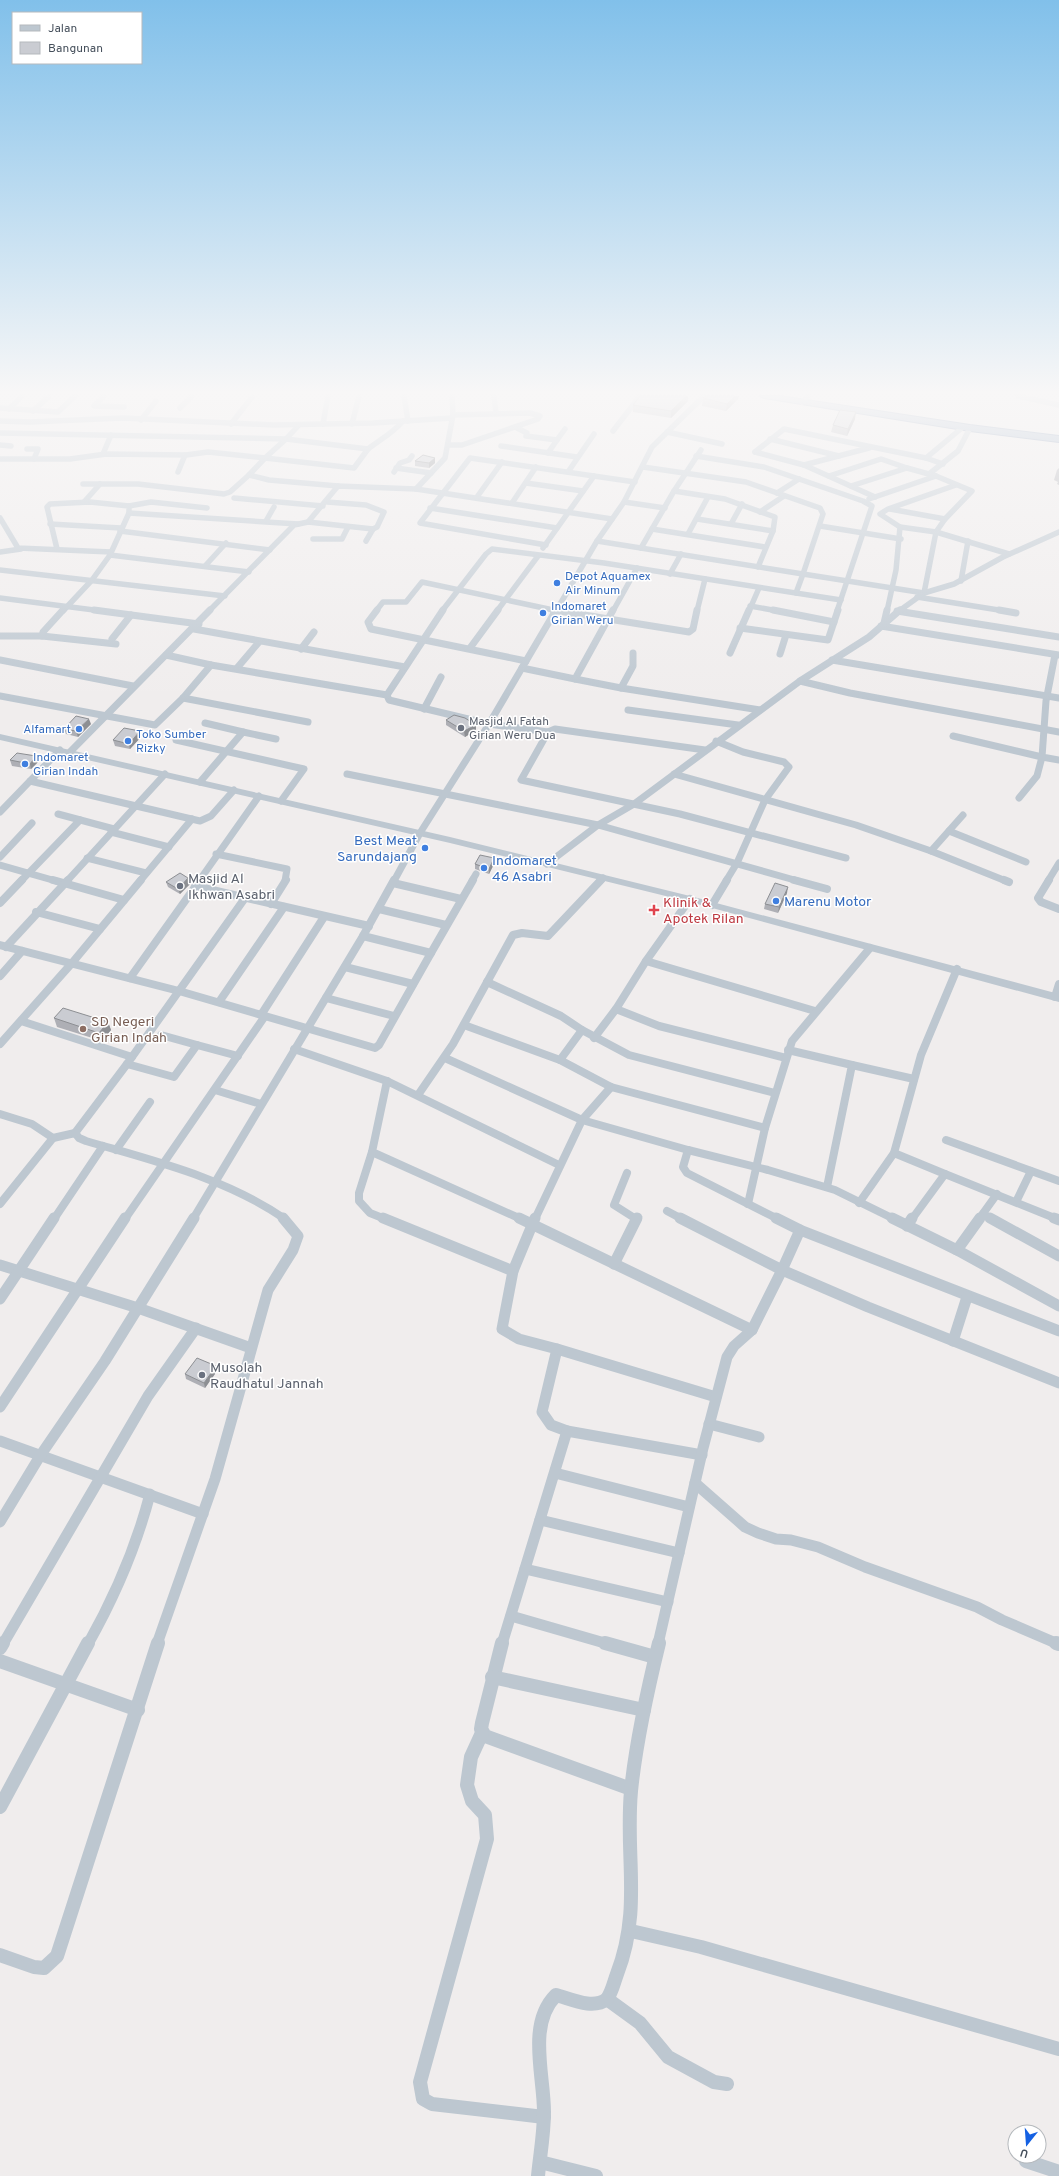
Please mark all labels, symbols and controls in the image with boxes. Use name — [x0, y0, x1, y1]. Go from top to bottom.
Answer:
legend — [12, 12, 142, 64]
text: Jalan — [48, 21, 77, 37]
text: Bangunan — [48, 41, 103, 57]
place label: Depot Aquamex Air Minum — [565, 569, 651, 599]
marker: Depot Aquamex Air Minum — [552, 578, 562, 588]
place label: Indomaret Girian Weru — [551, 599, 614, 629]
marker: Indomaret Girian Weru — [538, 608, 548, 618]
place label: Masjid Al Fatah Girian Weru Dua — [469, 714, 556, 744]
place label: Alfamart — [23, 722, 71, 738]
marker: Masjid Al Fatah Girian Weru Dua — [456, 723, 466, 733]
marker: Alfamart — [74, 724, 84, 734]
place label: Toko Sumber Rizky — [136, 727, 207, 757]
marker: Toko Sumber Rizky — [123, 736, 133, 746]
place label: Indomaret Girian Indah — [33, 750, 98, 780]
marker: Indomaret Girian Indah — [20, 759, 30, 769]
place label: Best Meat Sarundajang — [337, 833, 417, 866]
marker: Best Meat Sarundajang — [420, 843, 430, 853]
place label: Indomaret 46 Asabri — [492, 853, 557, 886]
marker: Indomaret 46 Asabri — [479, 863, 489, 873]
place label: Masjid Al Ikhwan Asabri — [188, 871, 275, 904]
marker: Masjid Al Ikhwan Asabri — [175, 881, 185, 891]
place label: Marenu Motor — [784, 894, 872, 911]
place label: Klinik & Apotek Rilan — [663, 895, 744, 928]
marker: Marenu Motor — [771, 896, 781, 906]
marker: Klinik & Apotek Rilan — [648, 904, 660, 916]
place label: SD Negeri Girian Indah — [91, 1014, 167, 1047]
marker: SD Negeri Girian Indah — [78, 1024, 88, 1034]
place label: Musolah Raudhatul Jannah — [210, 1360, 324, 1393]
marker: Musolah Raudhatul Jannah — [197, 1370, 207, 1380]
north arrow — [1007, 2124, 1047, 2164]
text: U — [1019, 2145, 1030, 2160]

